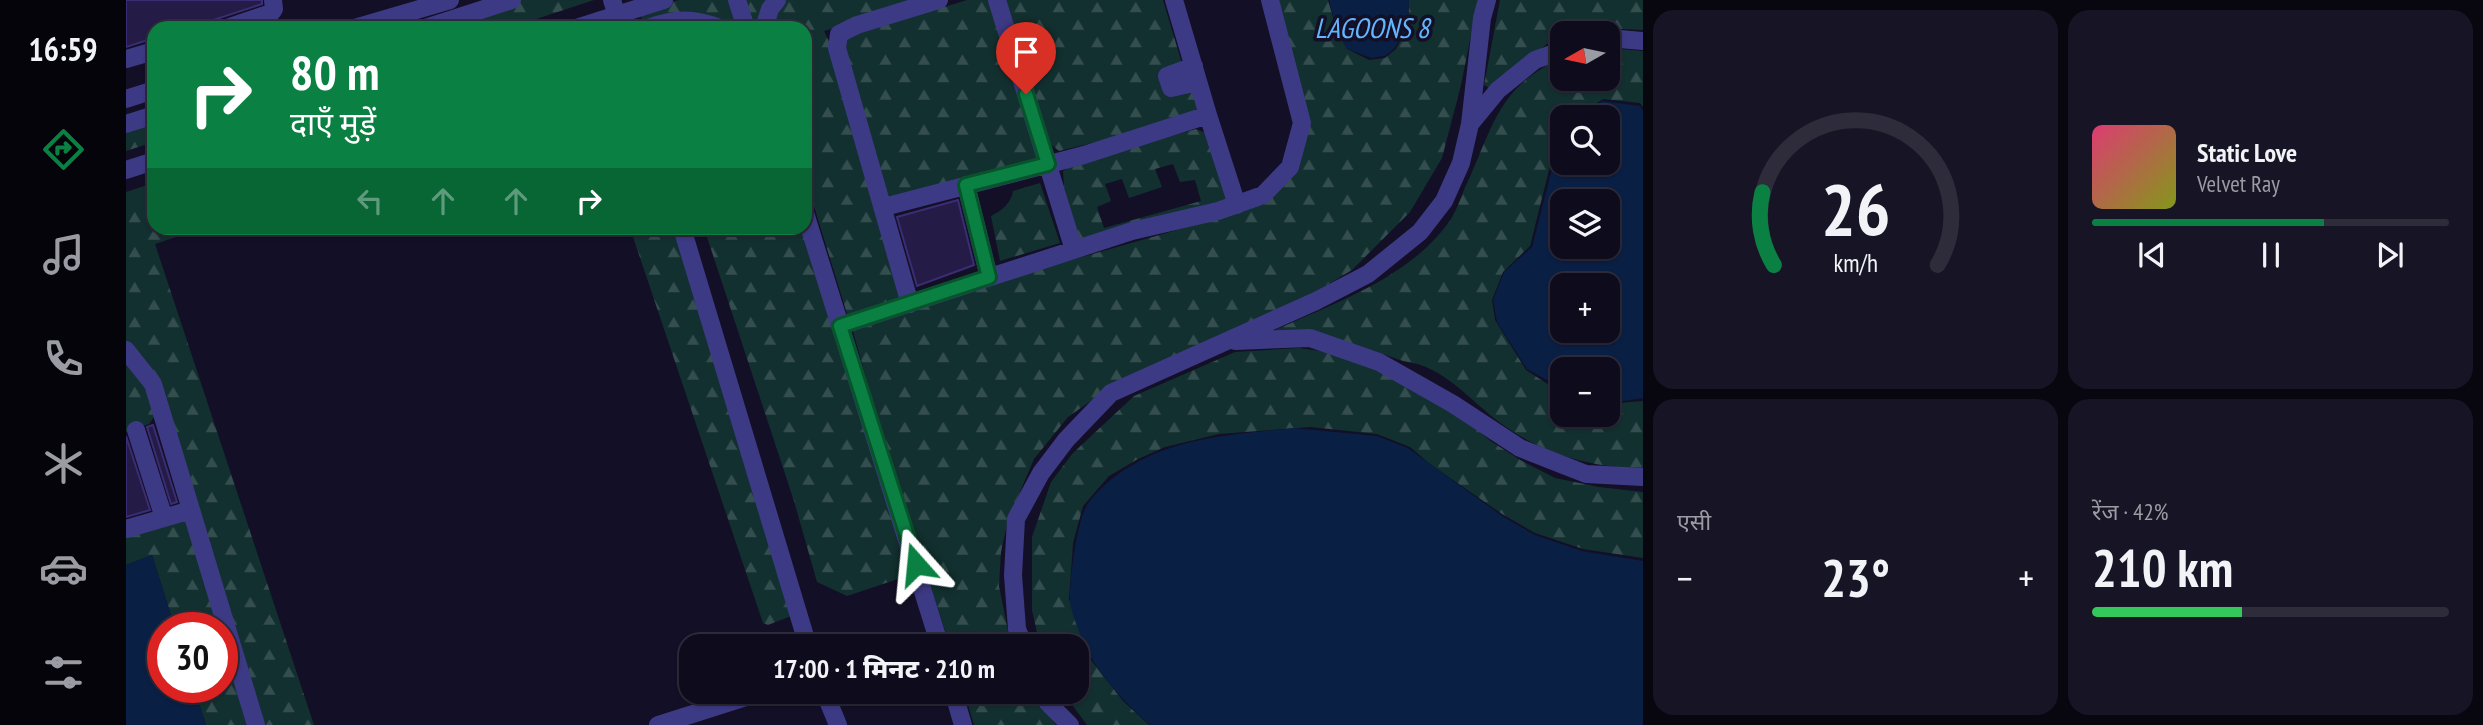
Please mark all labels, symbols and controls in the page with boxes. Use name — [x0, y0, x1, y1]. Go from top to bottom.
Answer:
water label: LAGOONS 8 — [1315, 9, 1433, 46]
north arrow — [1550, 21, 1620, 91]
map controls — [1550, 21, 1620, 427]
pin — [996, 22, 1056, 94]
text: 16:59 — [28, 28, 98, 70]
icon: arrive — [1007, 33, 1045, 71]
text: 80 m — [290, 40, 379, 104]
icon: right — [175, 49, 266, 140]
text: दाएँ मुड़ें — [290, 102, 376, 144]
button: search — [1550, 105, 1620, 175]
icon: directions — [39, 125, 88, 174]
text: Static Love — [2197, 136, 2297, 169]
text: 26 — [1821, 162, 1890, 256]
text: Velvet Ray — [2197, 169, 2280, 198]
icon: left — [351, 182, 389, 220]
icon: ahead — [424, 182, 462, 220]
icon: ahead — [497, 182, 535, 220]
icon: right — [570, 182, 608, 220]
button: layers — [1550, 189, 1620, 259]
icon: music — [39, 230, 88, 279]
icon: previous — [2133, 236, 2171, 274]
icon: pause — [2252, 236, 2290, 274]
icon: next — [2371, 236, 2409, 274]
text: km/h — [1833, 247, 1878, 279]
button: + — [1550, 273, 1620, 343]
icon: phone — [39, 334, 88, 383]
button: − — [1550, 357, 1620, 427]
icon: climate — [39, 439, 88, 488]
text: रेंज · 42% — [2092, 497, 2168, 526]
text: एसी — [1677, 507, 1711, 536]
position arrow — [879, 527, 953, 601]
text: 210 km — [2092, 534, 2233, 601]
icon: car — [39, 544, 88, 593]
text: 23° — [1821, 544, 1890, 611]
text: − — [1677, 553, 1693, 602]
text: + — [2018, 553, 2034, 602]
speed limit sign: 30 — [147, 612, 238, 703]
icon: filters — [39, 648, 88, 697]
text: 17:00 · 1 मिनट · 210 m — [773, 652, 995, 685]

